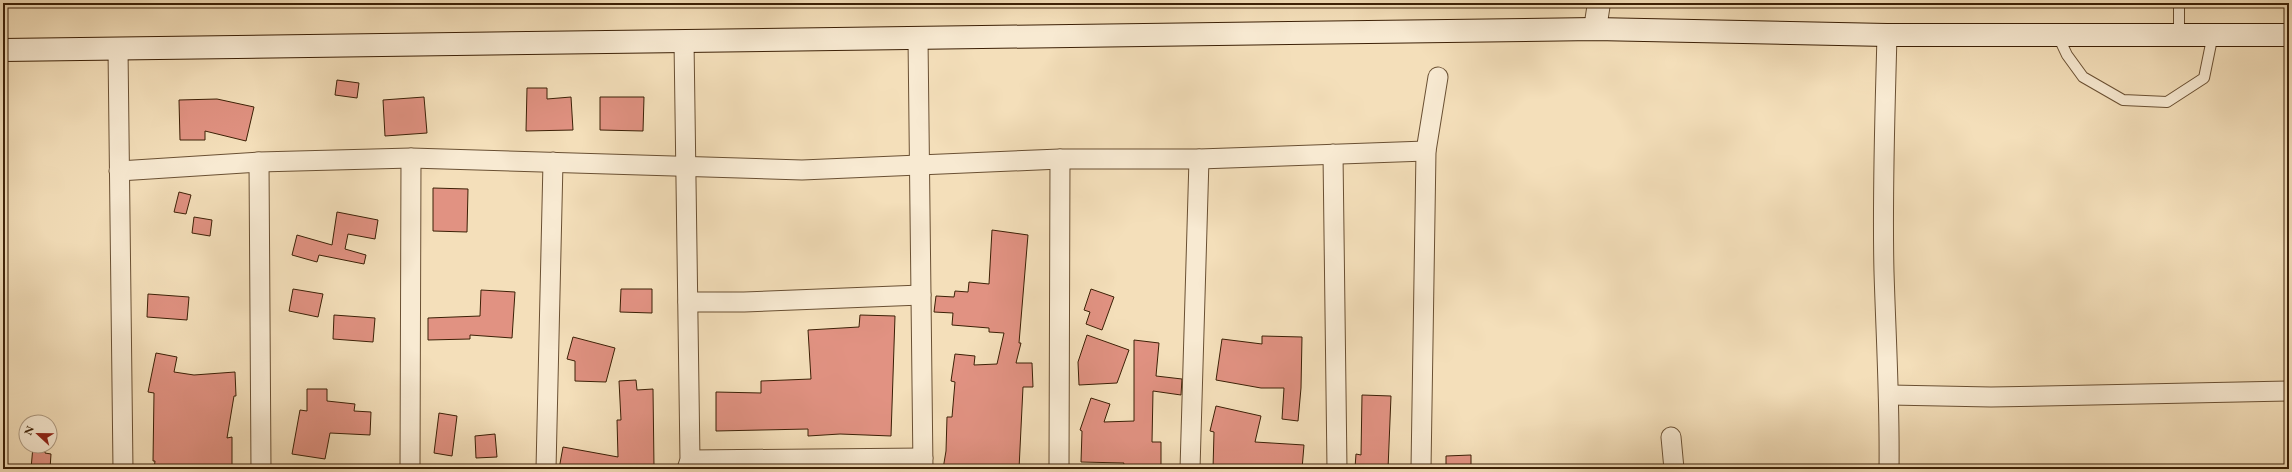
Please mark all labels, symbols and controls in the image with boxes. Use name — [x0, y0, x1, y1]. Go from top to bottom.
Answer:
north arrow — [18, 414, 58, 454]
text: N — [21, 423, 37, 437]

